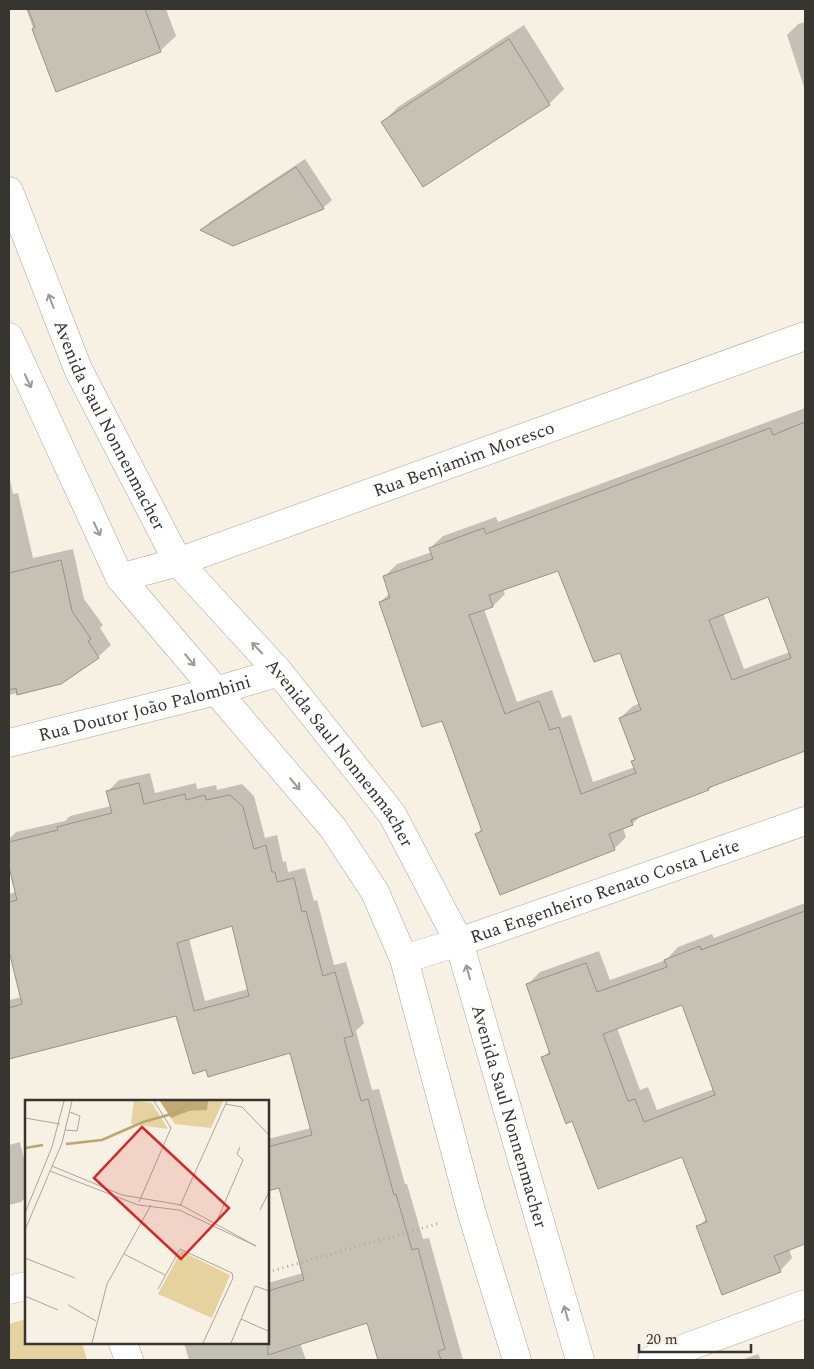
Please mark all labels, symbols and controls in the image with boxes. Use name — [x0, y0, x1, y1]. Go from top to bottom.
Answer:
one-way arrow — [46, 294, 56, 309]
street label: Avenida Saul Nonnenmacher — [46, 316, 172, 535]
one-way arrow — [24, 373, 34, 388]
street label: Rua Benjamim Moresco — [370, 414, 558, 505]
one-way arrow — [93, 521, 102, 536]
one-way arrow — [251, 642, 263, 654]
street label: Avenida Saul Nonnenmacher — [259, 653, 420, 852]
one-way arrow — [184, 654, 196, 667]
street label: Rua Doutor João Palombini — [36, 668, 254, 749]
one-way arrow — [290, 777, 301, 790]
street label: Rua Engenheiro Renato Costa Leite — [466, 832, 743, 951]
one-way arrow — [462, 965, 472, 981]
street label: Avenida Saul Nonnenmacher — [464, 1001, 554, 1231]
inset map — [25, 1100, 269, 1344]
one-way arrow — [561, 1306, 571, 1322]
scale bar — [639, 1322, 752, 1354]
text: 20 m — [646, 1328, 678, 1351]

